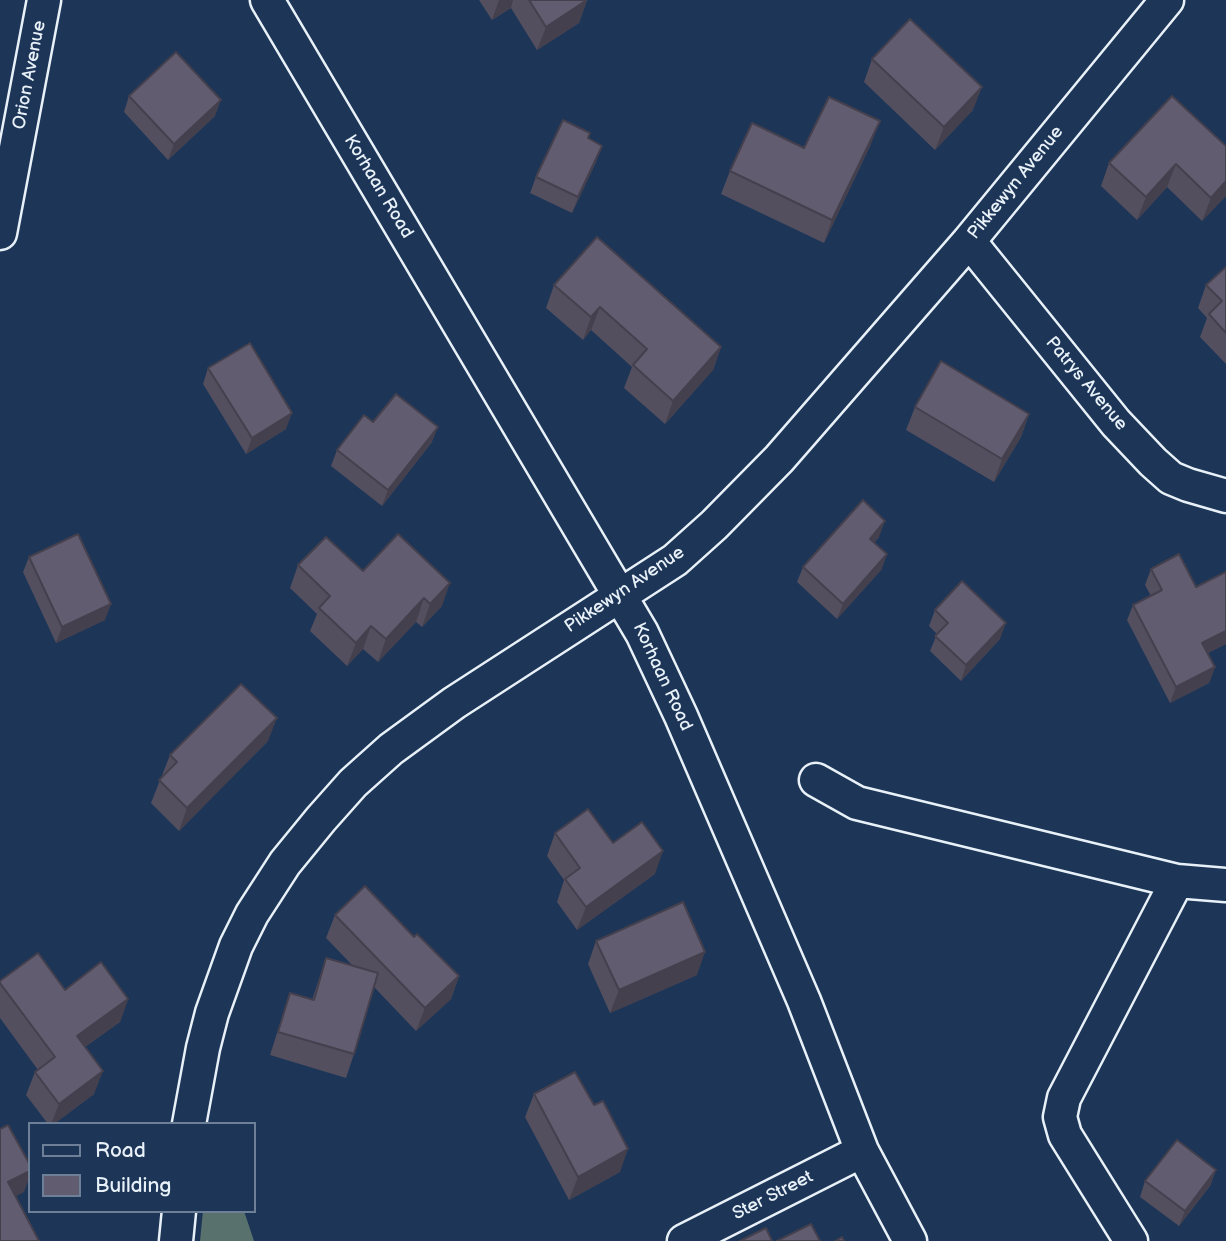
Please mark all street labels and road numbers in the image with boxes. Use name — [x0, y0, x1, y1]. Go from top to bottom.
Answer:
street label: Orion Avenue — [9, 19, 51, 131]
street label: Pikkewyn Avenue — [964, 122, 1068, 244]
street label: Korhaan Road — [339, 131, 417, 243]
street label: Patrys Avenue — [1040, 333, 1132, 435]
street label: Pikkewyn Avenue — [561, 542, 689, 638]
street label: Korhaan Road — [627, 619, 697, 735]
street label: Ster Street — [729, 1167, 817, 1225]

